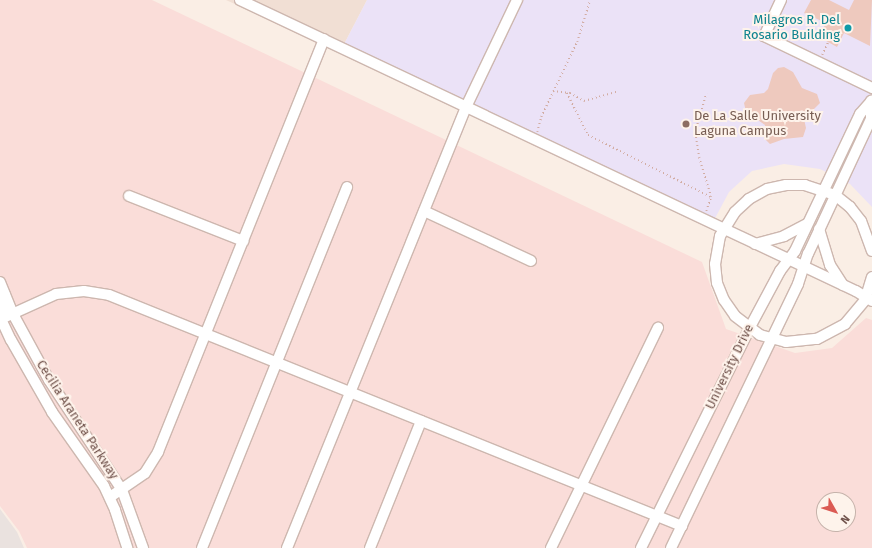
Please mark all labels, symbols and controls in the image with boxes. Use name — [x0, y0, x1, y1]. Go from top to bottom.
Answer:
place label: Milagros R. Del Rosario Building — [743, 13, 840, 44]
marker: Milagros R. Del Rosario Building — [843, 23, 853, 33]
place label: De La Salle University Laguna Campus — [694, 109, 821, 140]
marker: De La Salle University Laguna Campus — [681, 119, 691, 129]
street label: University Drive — [703, 322, 757, 412]
street label: Cecilia Araneta Parkway — [33, 358, 121, 482]
north arrow — [816, 492, 856, 532]
text: N — [838, 512, 852, 526]

